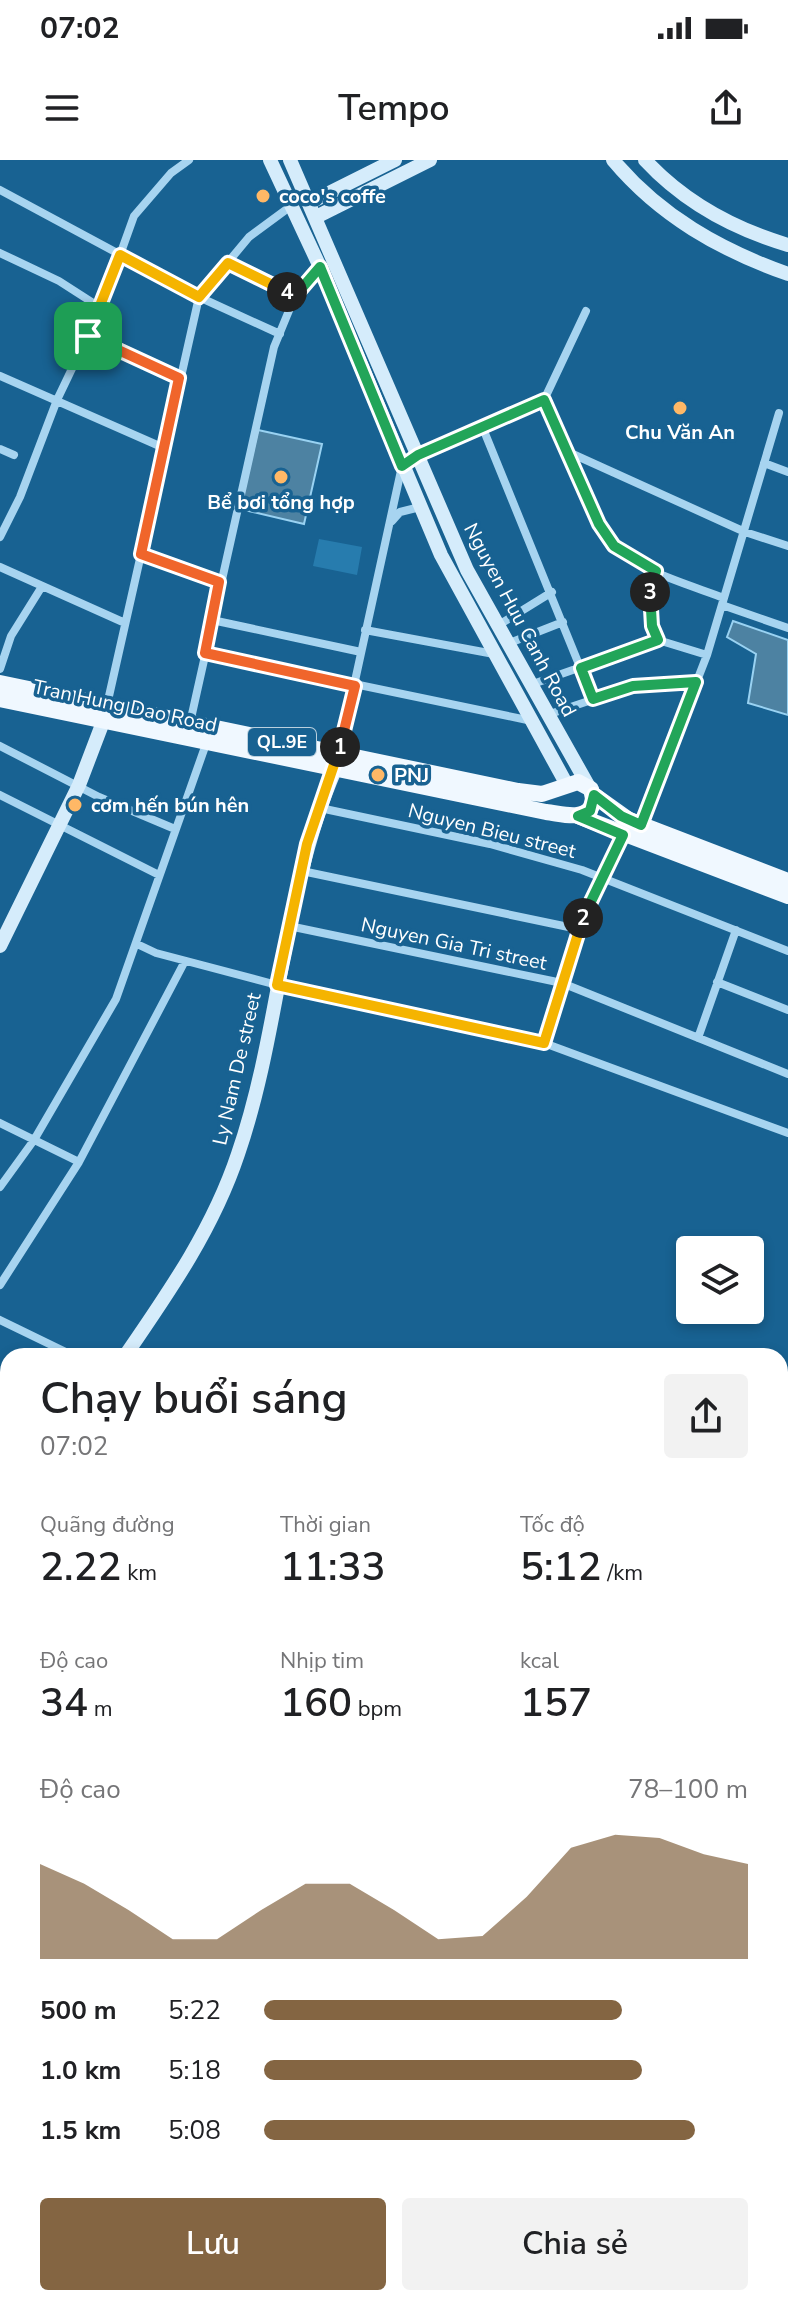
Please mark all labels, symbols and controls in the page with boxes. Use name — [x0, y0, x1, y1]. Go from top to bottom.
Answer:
text: 07:02 — [40, 8, 119, 49]
text: Tempo — [338, 84, 450, 133]
icon: menu — [40, 86, 84, 130]
icon: share — [704, 86, 748, 130]
place label: coco's coffe — [279, 183, 386, 210]
marker: coco's coffe — [254, 187, 272, 205]
pin: 4 — [267, 272, 307, 312]
text: 4 — [280, 277, 294, 307]
pin — [54, 302, 122, 370]
icon: arrive — [66, 314, 110, 358]
marker: Chu Văn An — [671, 399, 689, 417]
place label: Chu Văn An — [625, 419, 735, 446]
marker: Bể bơi tổng hợp — [272, 468, 290, 486]
place label: Bể bơi tổng hợp — [207, 489, 355, 516]
street label: Nguyen Huu Canh Road — [457, 518, 583, 722]
pin: 3 — [630, 572, 670, 612]
text: 3 — [643, 577, 657, 607]
street label: Tran Hung Dao Road — [30, 673, 220, 739]
pin: 1 — [320, 727, 360, 767]
road number: QL.9E — [248, 728, 316, 756]
text: 1 — [333, 732, 347, 762]
place label: PNJ — [394, 762, 429, 789]
marker: PNJ — [369, 766, 387, 784]
place label: cơm hến bún hên — [91, 792, 249, 819]
marker: cơm hến bún hên — [66, 796, 84, 814]
street label: Nguyen Bieu street — [405, 797, 580, 865]
pin: 2 — [563, 898, 603, 938]
text: 2 — [576, 903, 590, 933]
street label: Nguyen Gia Tri street — [359, 911, 550, 977]
street label: Ly Nam De street — [206, 989, 268, 1148]
map controls — [676, 1236, 764, 1324]
button: layers — [676, 1236, 764, 1324]
text: Chạy buổi sáng — [40, 1369, 348, 1429]
button: share — [664, 1374, 748, 1458]
text: 07:02 — [40, 1429, 108, 1464]
text: Quãng đường — [40, 1510, 175, 1540]
text: Thời gian — [280, 1510, 371, 1540]
text: Tốc độ — [520, 1510, 585, 1540]
text: 2.22 — [40, 1540, 121, 1594]
text: 11:33 — [280, 1540, 385, 1594]
text: 5:12 — [520, 1540, 601, 1594]
text: km — [121, 1558, 157, 1588]
text: /km — [601, 1558, 643, 1588]
text: Độ cao — [40, 1646, 108, 1676]
text: Nhịp tim — [280, 1646, 364, 1676]
text: kcal — [520, 1646, 559, 1676]
text: 34 — [40, 1676, 88, 1730]
text: 160 — [280, 1676, 352, 1730]
text: 157 — [520, 1676, 592, 1730]
text: m — [88, 1694, 113, 1724]
text: bpm — [352, 1694, 402, 1724]
text: Độ cao — [40, 1772, 121, 1807]
text: 78–100 m — [628, 1772, 748, 1807]
text: 500 m — [40, 1993, 117, 2028]
text: 5:22 — [168, 1993, 221, 2028]
text: 1.0 km — [40, 2053, 121, 2088]
text: 5:18 — [168, 2053, 221, 2088]
text: 1.5 km — [40, 2113, 121, 2148]
text: 5:08 — [168, 2113, 221, 2148]
button: Lưu — [40, 2198, 386, 2290]
button: Chia sẻ — [402, 2198, 748, 2290]

